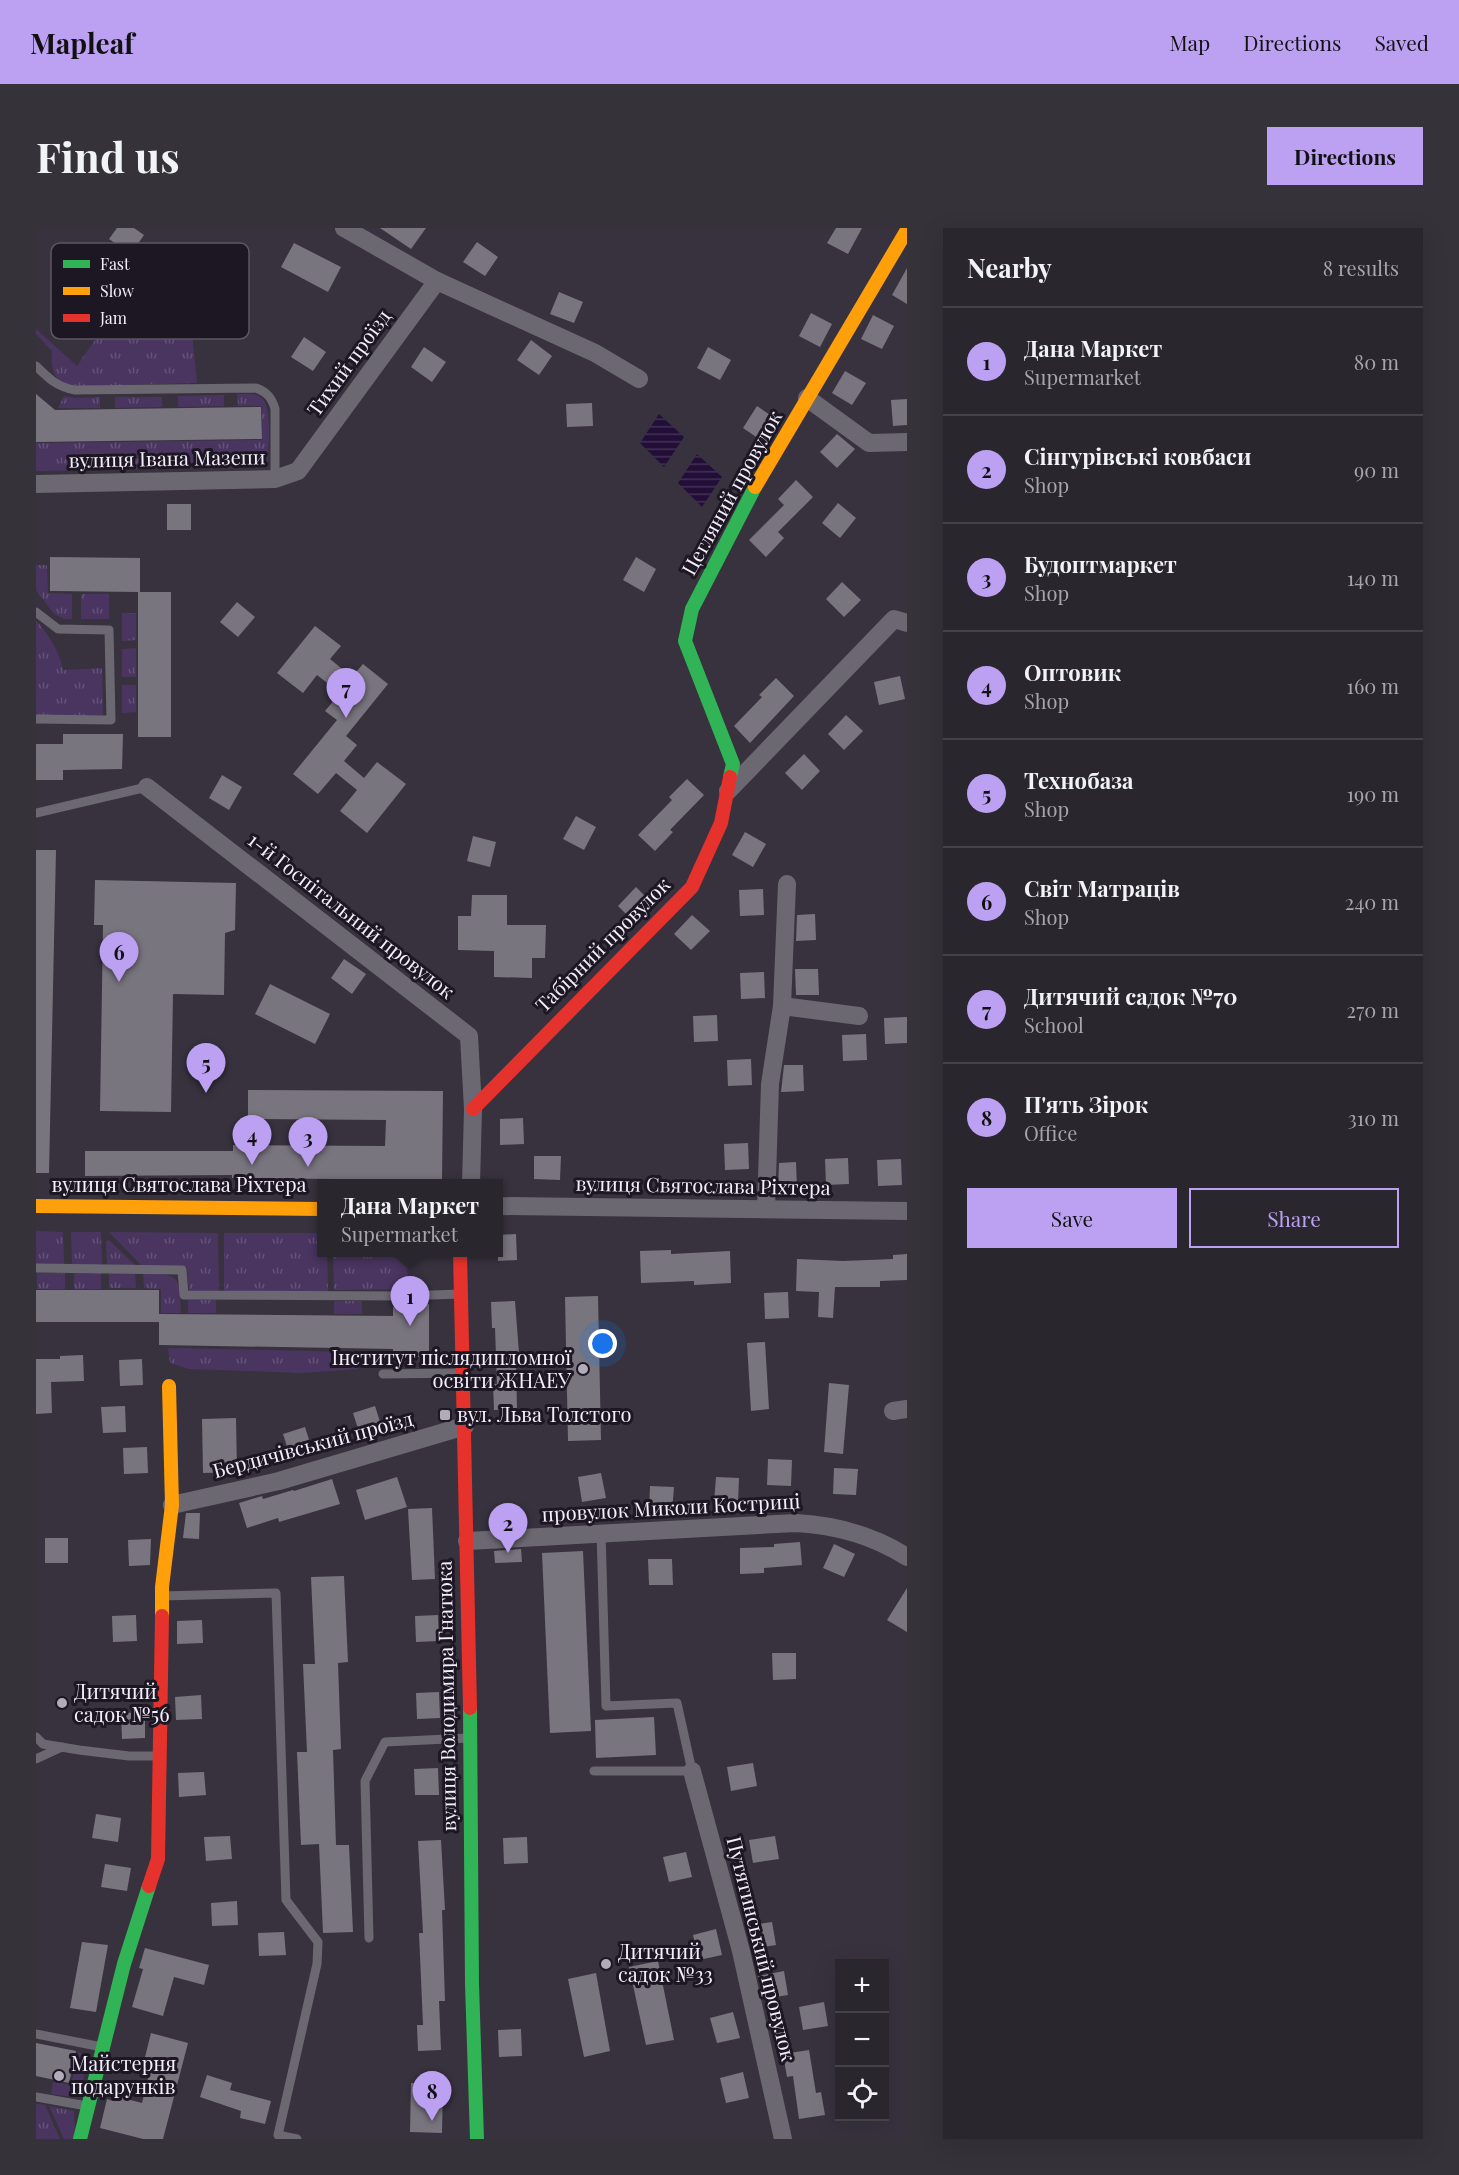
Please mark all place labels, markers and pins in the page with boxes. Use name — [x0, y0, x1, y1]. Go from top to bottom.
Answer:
pin: 7 — [326, 668, 366, 718]
pin: 6 — [100, 932, 139, 982]
pin: 5 — [186, 1044, 226, 1093]
pin: 4 — [232, 1116, 272, 1165]
pin: 3 — [288, 1118, 328, 1167]
pin: 1 — [390, 1276, 430, 1326]
place label: Інститут післядипломної освіти ЖНАЕУ — [331, 1343, 572, 1393]
marker: Інститут післядипломної освіти ЖНАЕУ — [576, 1362, 590, 1376]
place label: вул. Льва Толстого — [457, 1400, 631, 1427]
marker: вул. Льва Толстого — [438, 1408, 452, 1422]
pin: 2 — [488, 1504, 528, 1553]
place label: Дитячий садок №56 — [74, 1677, 169, 1727]
marker: Дитячий садок №56 — [55, 1696, 69, 1710]
place label: Дитячий садок №33 — [618, 1937, 713, 1987]
marker: Дитячий садок №33 — [599, 1957, 613, 1971]
place label: Майстерня подарунків — [71, 2049, 177, 2099]
marker: Майстерня подарунків — [52, 2069, 66, 2083]
pin: 8 — [412, 2072, 452, 2121]

